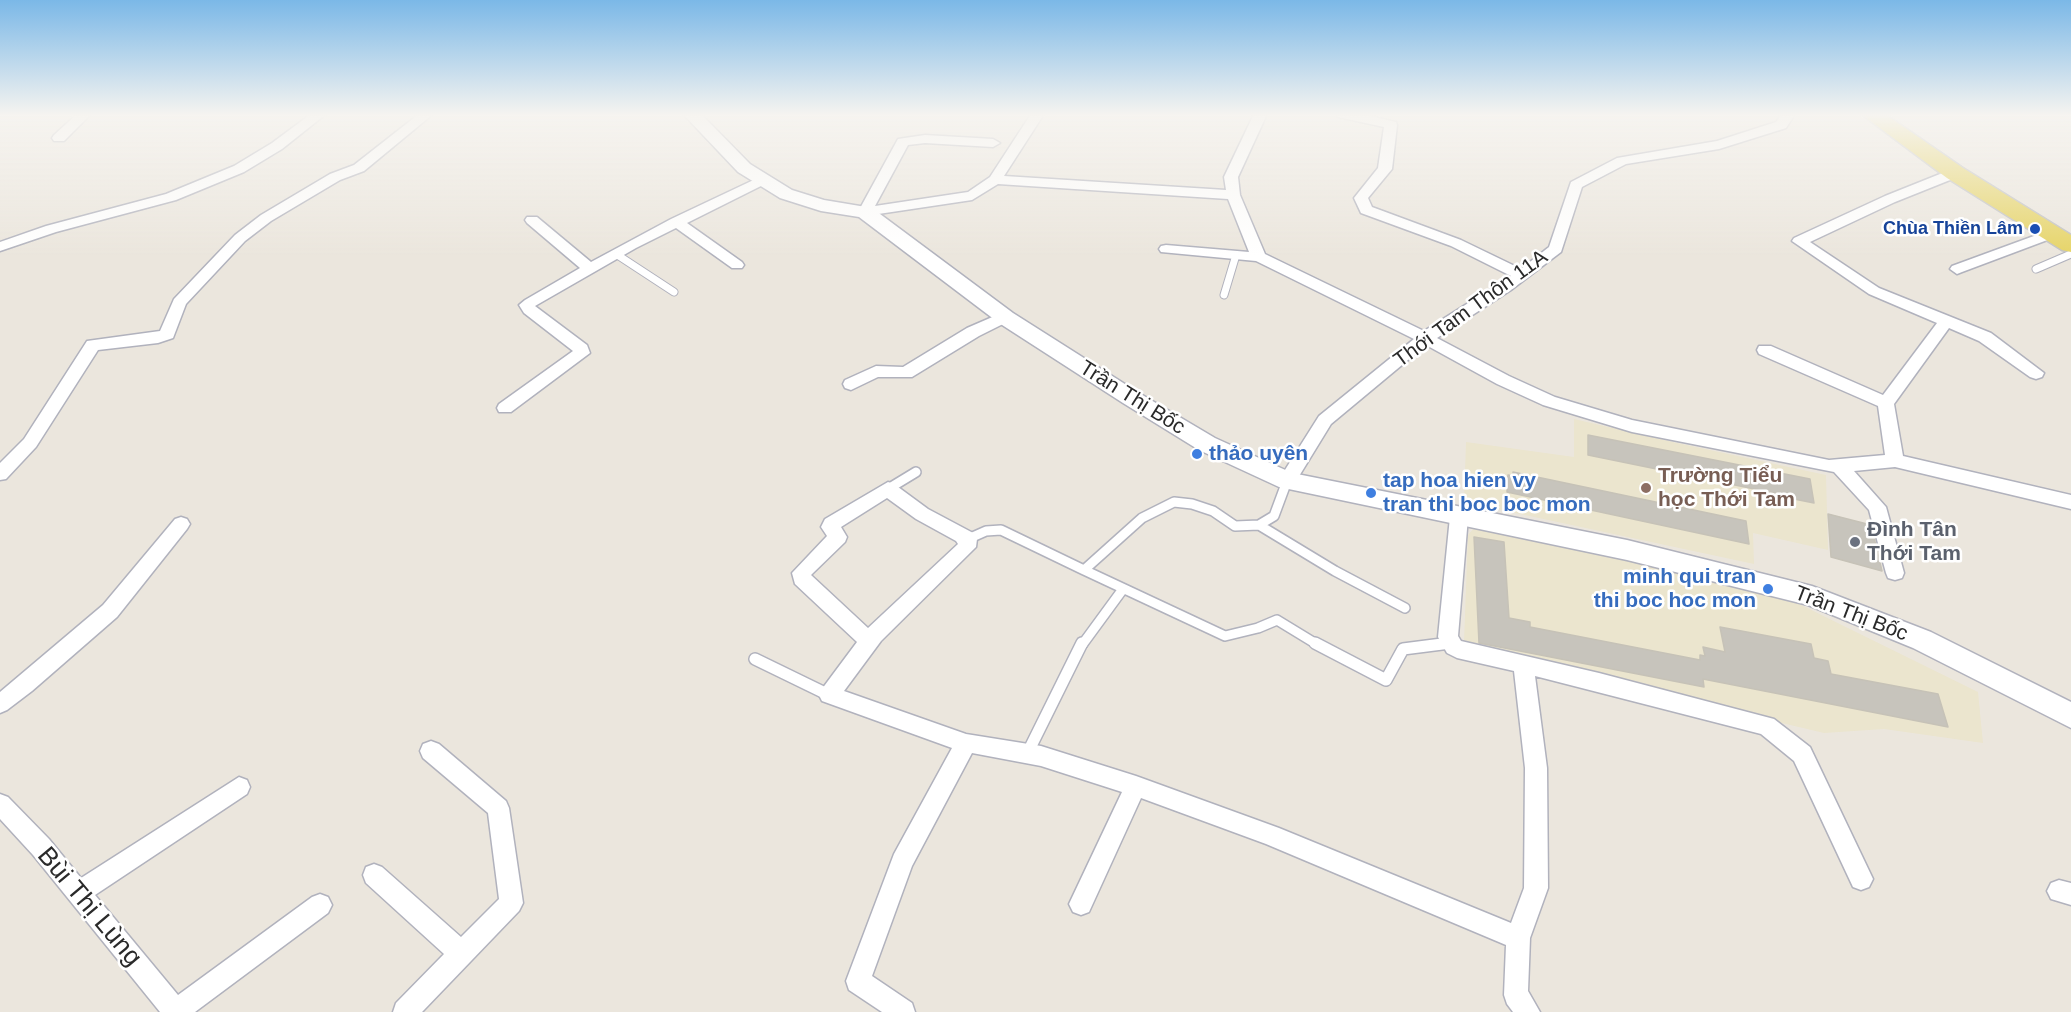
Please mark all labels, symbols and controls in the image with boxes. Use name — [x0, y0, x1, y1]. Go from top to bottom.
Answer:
place label: Chùa Thiền Lâm — [1883, 218, 2023, 240]
marker: Chùa Thiền Lâm — [2028, 222, 2042, 236]
street label: Thới Tam Thôn 11A — [1389, 245, 1553, 373]
street label: Trần Thị Bốc — [1075, 356, 1189, 440]
place label: thảo uyên — [1209, 441, 1308, 467]
marker: thảo uyên — [1190, 447, 1204, 461]
place label: Trường Tiểu học Thới Tam — [1658, 463, 1795, 513]
place label: tap hoa hien vy tran thi boc boc mon — [1383, 468, 1591, 518]
marker: Trường Tiểu học Thới Tam — [1639, 481, 1653, 495]
marker: tap hoa hien vy tran thi boc boc mon — [1364, 486, 1378, 500]
place label: Đình Tân Thới Tam — [1867, 517, 1961, 567]
marker: Đình Tân Thới Tam — [1848, 535, 1862, 549]
place label: minh qui tran thi boc hoc mon — [1594, 564, 1756, 614]
street label: Trần Thị Bốc — [1791, 581, 1911, 647]
marker: minh qui tran thi boc hoc mon — [1761, 582, 1775, 596]
street label: Bùi Thị Lùng — [30, 841, 148, 973]

